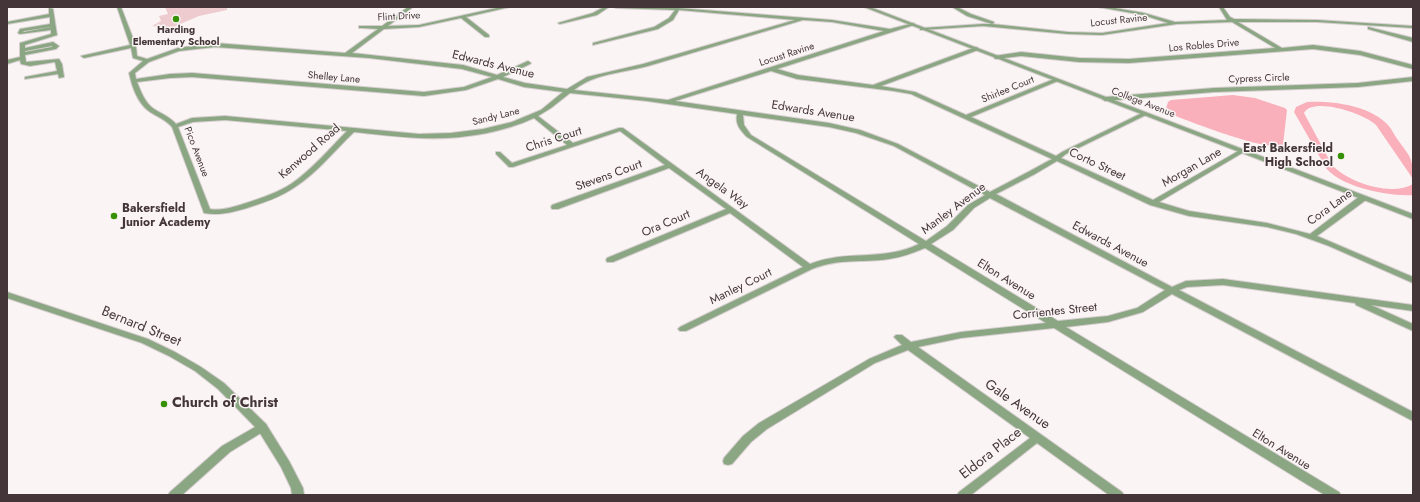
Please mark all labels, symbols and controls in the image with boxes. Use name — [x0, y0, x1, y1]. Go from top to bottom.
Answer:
street label: Flint Drive — [377, 10, 421, 24]
street label: Locust Ravine — [1090, 12, 1148, 30]
marker: Harding Elementary School — [171, 14, 181, 24]
place label: Harding Elementary School — [133, 25, 219, 48]
street label: Los Robles Drive — [1168, 37, 1240, 55]
street label: Locust Ravine — [758, 40, 816, 70]
street label: Edwards Avenue — [450, 48, 536, 82]
street label: Shelley Lane — [307, 70, 361, 86]
street label: Cypress Circle — [1228, 72, 1290, 86]
street label: Shirlee Court — [980, 74, 1036, 106]
street label: College Avenue — [1110, 85, 1176, 121]
street label: Edwards Avenue — [770, 98, 856, 126]
street label: Sandy Lane — [471, 105, 521, 129]
street label: Kenwood Road — [277, 122, 343, 182]
street label: Chris Court — [524, 124, 584, 156]
street label: Pico Avenue — [181, 125, 211, 179]
place label: East Bakersfield High School — [1243, 142, 1333, 170]
street label: Morgan Lane — [1160, 145, 1224, 191]
street label: Corto Street — [1067, 146, 1127, 184]
marker: East Bakersfield High School — [1336, 151, 1346, 161]
street label: Stevens Court — [574, 157, 644, 195]
street label: Angela Way — [693, 165, 751, 213]
street label: Manley Avenue — [919, 180, 989, 238]
street label: Cora Lane — [1305, 187, 1355, 229]
place label: Bakersfield Junior Academy — [122, 202, 210, 230]
street label: Ora Court — [640, 207, 692, 241]
marker: Bakersfield Junior Academy — [109, 211, 119, 221]
street label: Edwards Avenue — [1069, 219, 1151, 271]
street label: Elton Avenue — [974, 256, 1038, 304]
street label: Manley Court — [708, 266, 774, 308]
street label: Corrientes Street — [1012, 300, 1098, 324]
street label: Bernard Street — [99, 303, 183, 351]
street label: Gale Avenue — [981, 376, 1053, 434]
place label: Church of Christ — [172, 396, 278, 412]
marker: Church of Christ — [159, 399, 169, 409]
street label: Eldora Place — [957, 425, 1025, 483]
street label: Elton Avenue — [1249, 426, 1313, 474]

